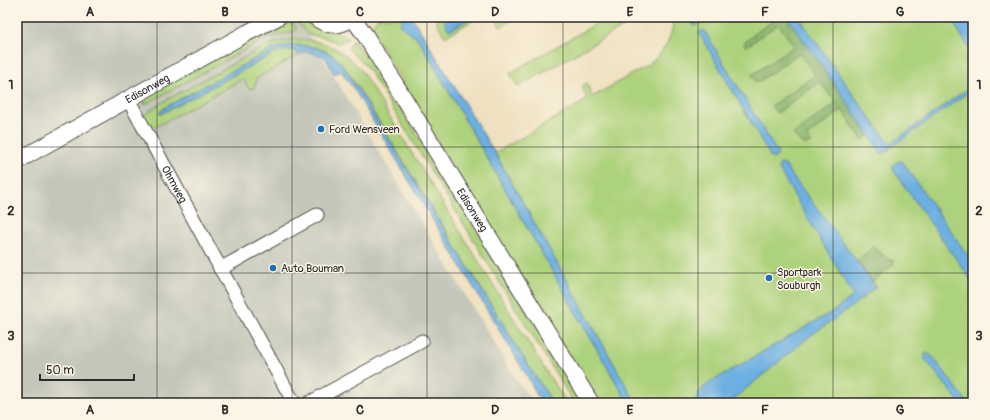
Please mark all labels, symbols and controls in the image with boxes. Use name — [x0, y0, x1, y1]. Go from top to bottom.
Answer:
text: A — [86, 4, 95, 20]
text: B — [221, 4, 229, 20]
text: C — [356, 4, 364, 20]
text: D — [491, 4, 499, 20]
text: E — [627, 4, 634, 20]
text: F — [761, 4, 769, 20]
text: G — [896, 4, 905, 20]
street label: Edisonweg — [123, 71, 172, 106]
text: 1 — [8, 77, 14, 93]
text: 1 — [976, 77, 982, 93]
place label: Ford Wensveen — [329, 123, 400, 136]
marker: Ford Wensveen — [316, 124, 326, 134]
street label: Ohmweg — [159, 163, 190, 205]
street label: Edisonweg — [454, 186, 491, 234]
text: 2 — [7, 203, 15, 219]
text: 2 — [975, 203, 983, 219]
place label: Auto Bouman — [281, 262, 344, 275]
marker: Auto Bouman — [268, 263, 278, 273]
place label: Sportpark Souburgh — [777, 266, 822, 292]
marker: Sportpark Souburgh — [764, 273, 774, 283]
text: 3 — [7, 328, 15, 344]
text: 3 — [975, 328, 983, 344]
scale bar — [40, 356, 134, 382]
text: 50 m — [46, 363, 74, 378]
text: A — [86, 402, 95, 418]
text: B — [221, 402, 229, 418]
text: C — [356, 402, 364, 418]
text: D — [491, 402, 499, 418]
text: E — [627, 402, 634, 418]
text: F — [761, 402, 769, 418]
text: G — [896, 402, 905, 418]

